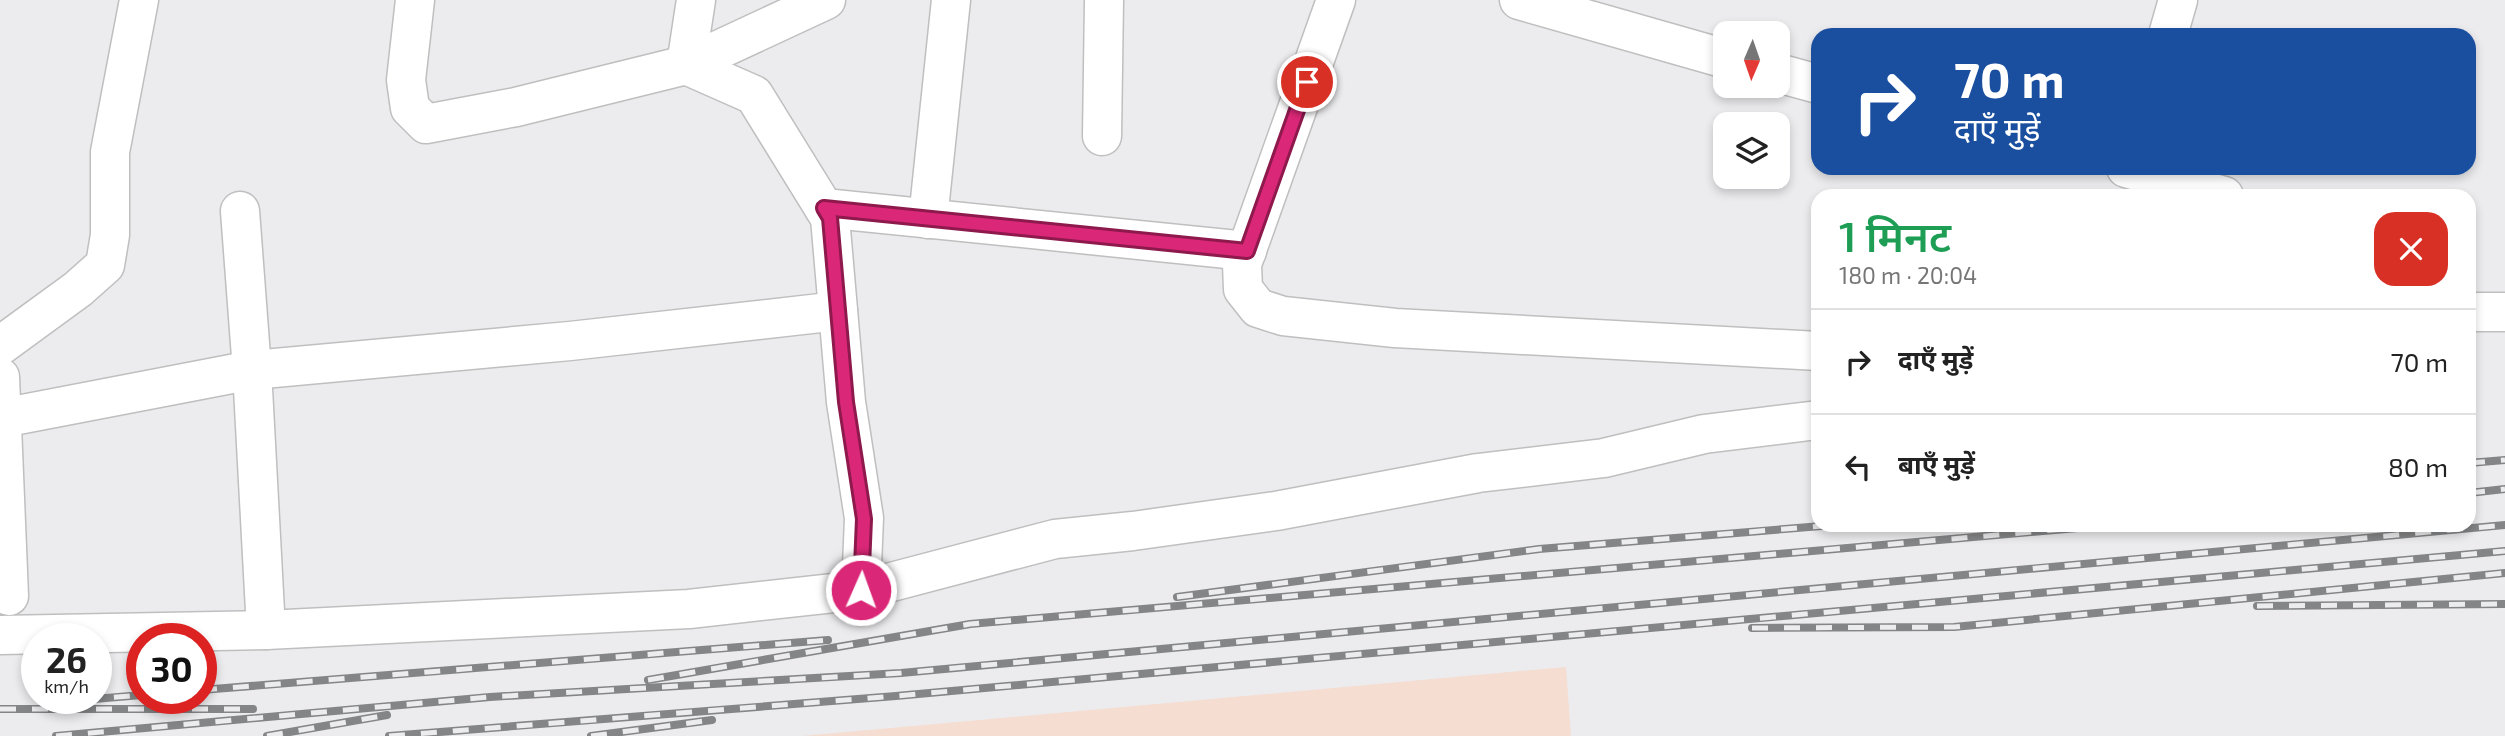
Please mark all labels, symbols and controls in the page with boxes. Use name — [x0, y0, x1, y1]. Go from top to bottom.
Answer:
north arrow — [1713, 21, 1790, 98]
map controls — [1713, 21, 1790, 189]
text: 70 m — [1954, 49, 2065, 108]
pin — [1277, 52, 1337, 112]
icon: right — [1839, 56, 1930, 147]
icon: arrive — [1288, 63, 1326, 101]
text: दाएँ मुड़ें — [1954, 109, 2040, 147]
button: layers — [1713, 112, 1790, 189]
text: 1 मिनट — [1839, 210, 1951, 260]
button: close — [2374, 212, 2448, 286]
text: 180 m · 20:04 — [1839, 261, 1977, 289]
icon: right — [1839, 343, 1877, 381]
text: दाएँ मुड़ें — [1898, 343, 1973, 374]
text: 70 m — [2390, 346, 2448, 377]
icon: left — [1839, 448, 1877, 486]
text: बाएँ मुड़ें — [1898, 448, 1975, 479]
text: 80 m — [2388, 451, 2448, 482]
position arrow — [824, 553, 898, 627]
speed limit sign: 30 — [126, 623, 217, 714]
text: 26 — [46, 638, 87, 680]
text: km/h — [44, 675, 89, 697]

